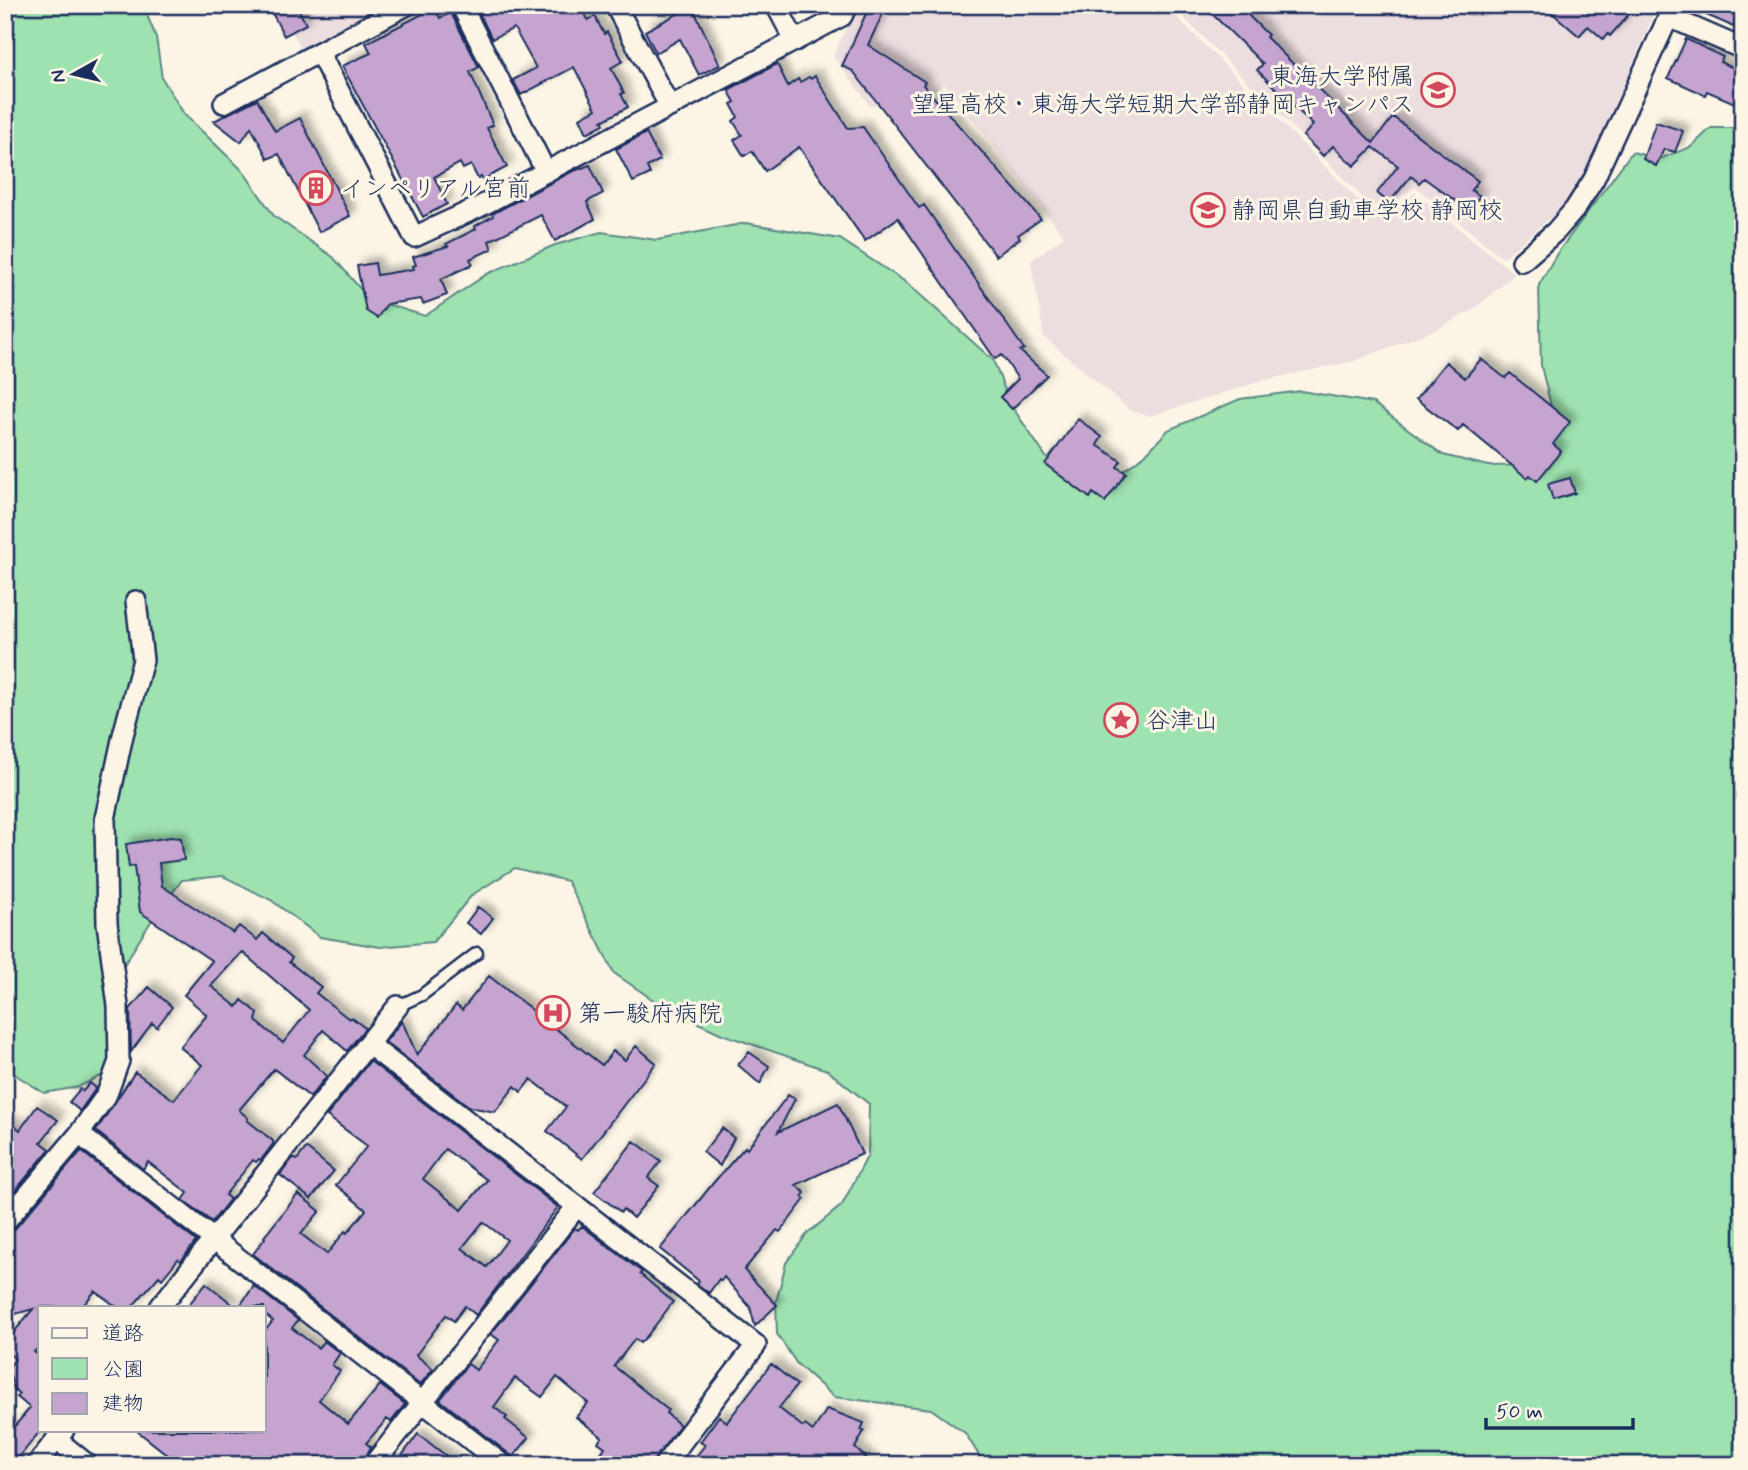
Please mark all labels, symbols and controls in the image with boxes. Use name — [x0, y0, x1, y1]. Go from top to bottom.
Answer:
north arrow — [38, 38, 108, 108]
place label: 東海大学附属 望星高校・東海大学短期大学部静岡キャンパス — [911, 62, 1414, 121]
text: N — [45, 68, 72, 84]
school or university icon: 東海大学附属 望星高校・東海大学短期大学部静岡キャンパス — [1419, 71, 1457, 109]
building icon: インペリアル宮前 — [297, 169, 335, 207]
place label: インペリアル宮前 — [340, 174, 531, 205]
school or university icon: 静岡県自動車学校 静岡校 — [1189, 191, 1227, 229]
place label: 静岡県自動車学校 静岡校 — [1232, 196, 1502, 227]
place icon: 谷津山 — [1102, 701, 1140, 739]
place label: 谷津山 — [1146, 706, 1218, 737]
hospital icon: 第一駿府病院 — [534, 994, 572, 1032]
place label: 第一駿府病院 — [578, 999, 722, 1030]
legend — [38, 1306, 266, 1432]
text: 道路 — [102, 1320, 144, 1348]
text: 公園 — [102, 1356, 144, 1384]
scale bar — [1486, 1386, 1632, 1430]
text: 建物 — [102, 1390, 144, 1418]
text: 50 m — [1496, 1398, 1543, 1426]

